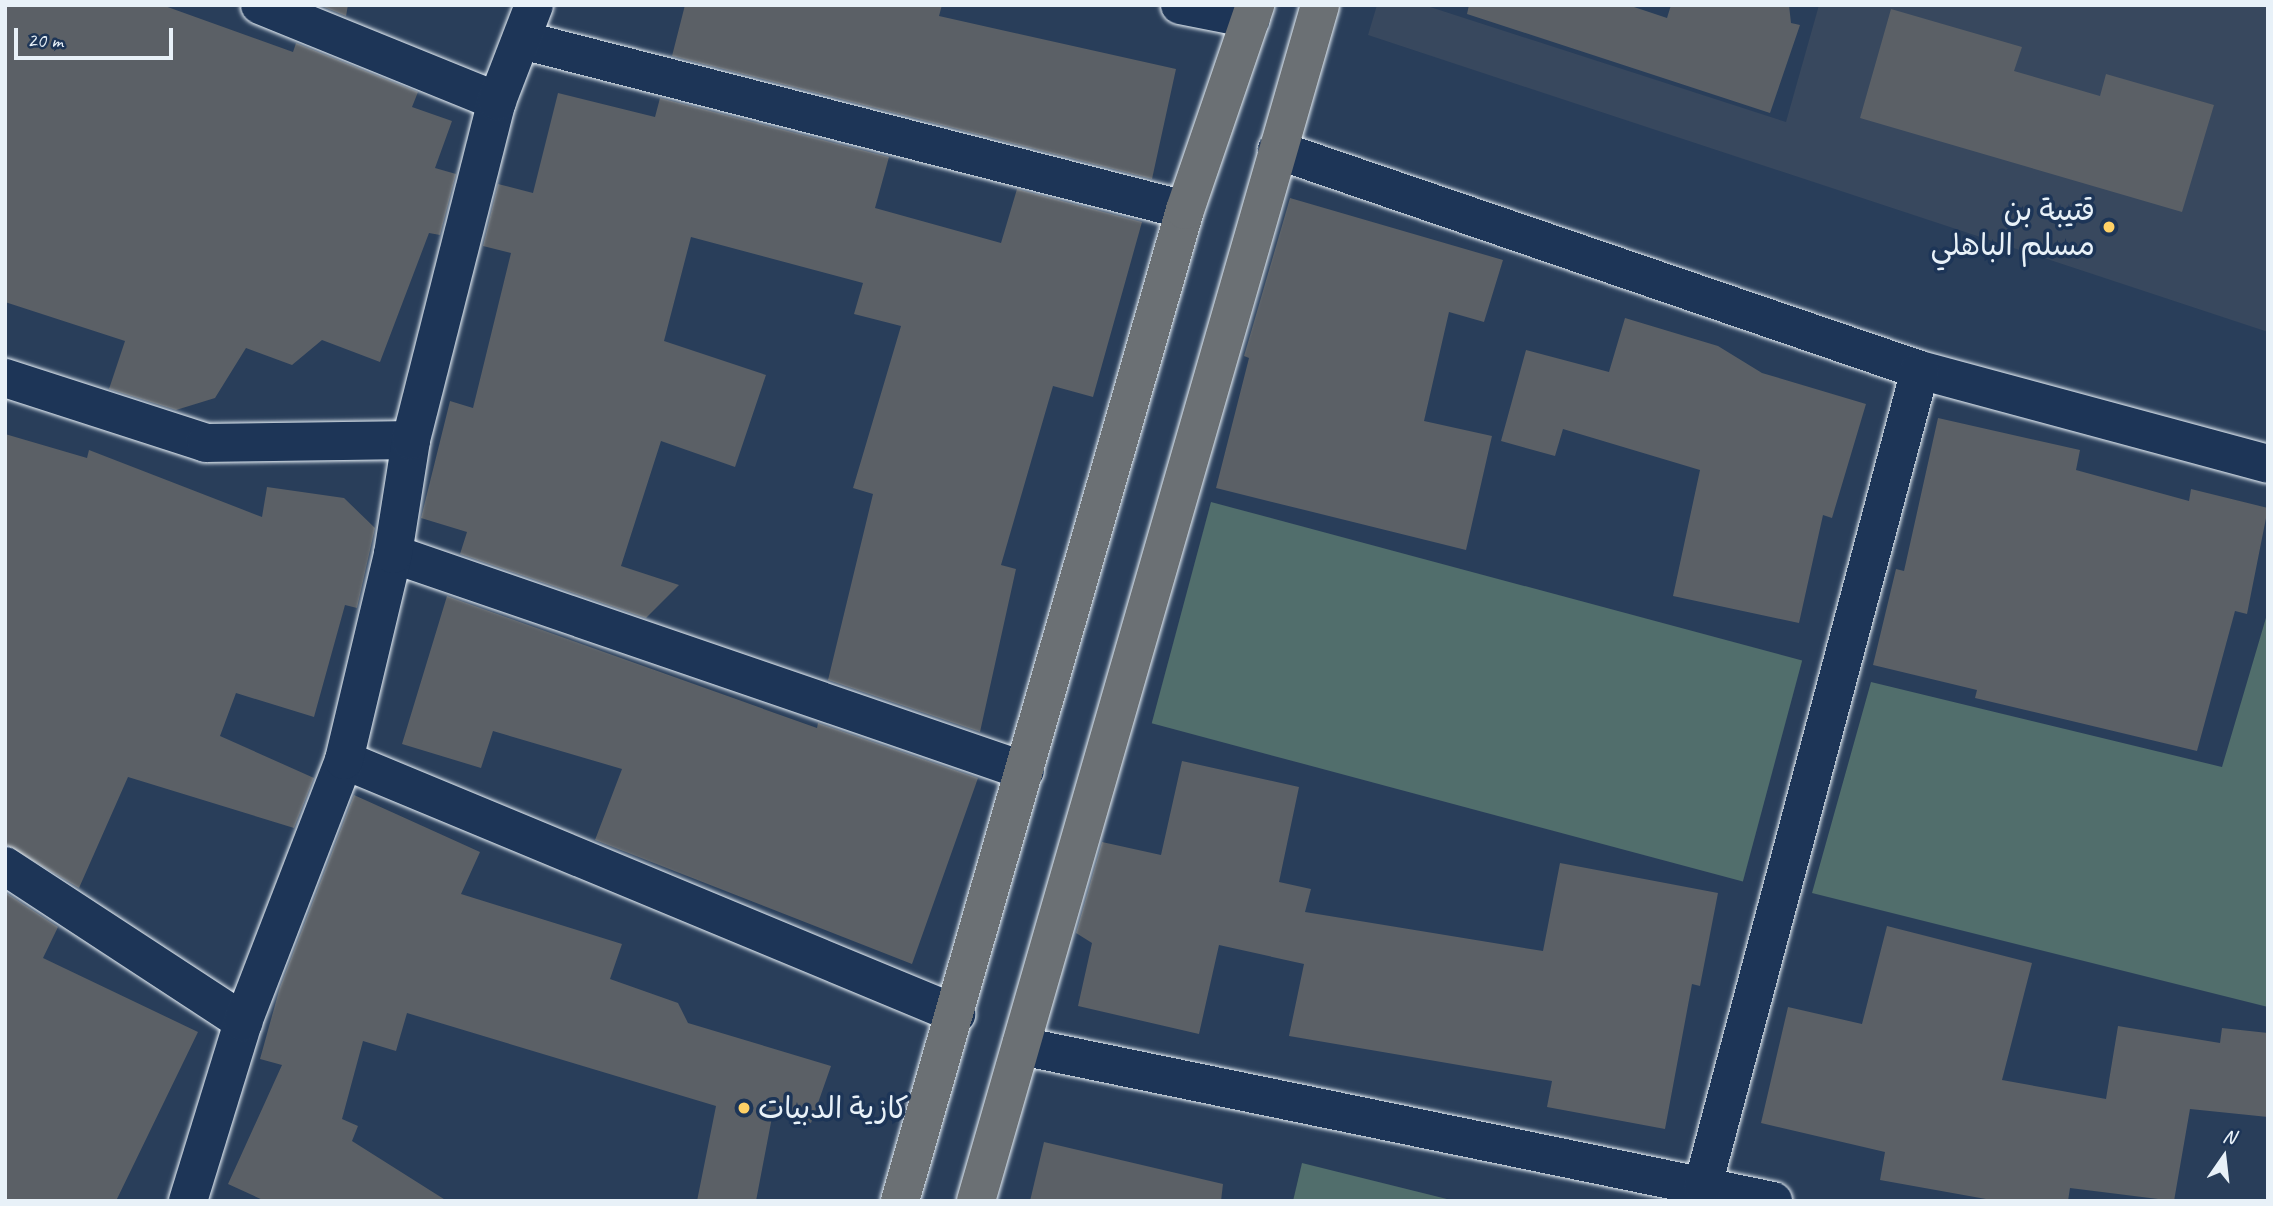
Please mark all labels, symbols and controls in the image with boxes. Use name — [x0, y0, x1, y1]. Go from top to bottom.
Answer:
scale bar — [18, 14, 177, 58]
text: 20 m — [27, 27, 63, 53]
place label: قتيبة بن مسلم الباهلي — [1931, 192, 2095, 262]
marker: قتيبة بن مسلم الباهلي — [2101, 219, 2117, 235]
place label: كازية الدبيات — [758, 1090, 909, 1126]
marker: كازية الدبيات — [736, 1100, 752, 1116]
north arrow — [2189, 1122, 2259, 1192]
text: N — [2220, 1124, 2238, 1150]

